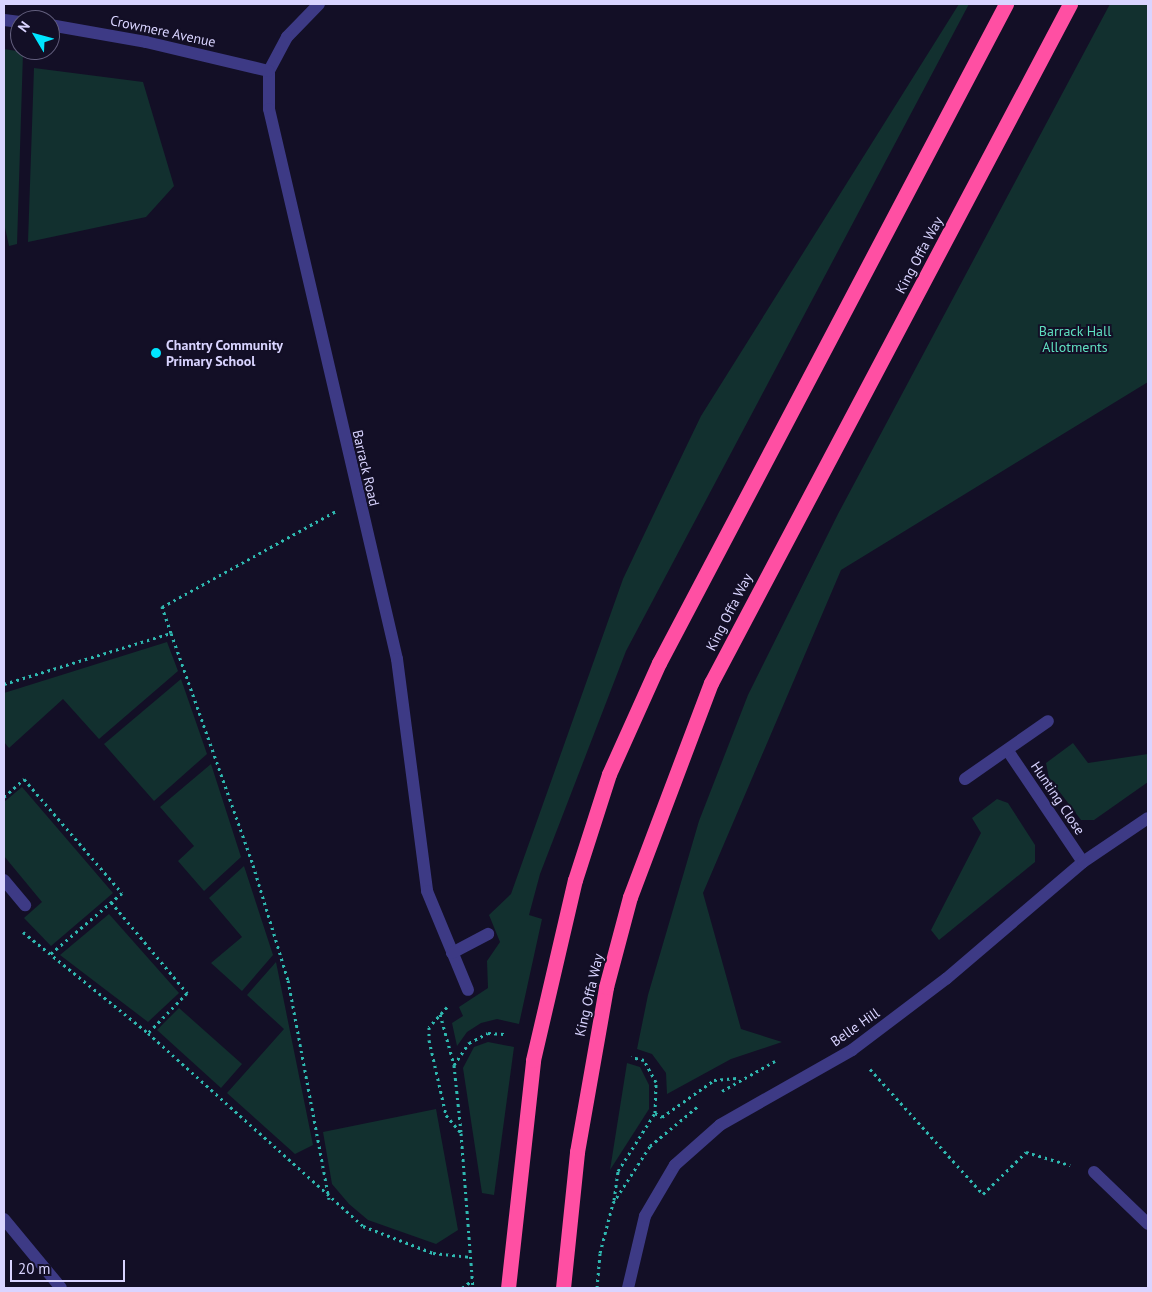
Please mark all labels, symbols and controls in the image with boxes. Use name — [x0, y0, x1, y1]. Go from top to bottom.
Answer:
north arrow — [10, 10, 60, 60]
street label: Crowmere Avenue — [108, 12, 218, 50]
text: N — [14, 17, 34, 36]
street label: King Offa Way — [892, 214, 946, 296]
park label: Barrack Hall Allotments — [1039, 323, 1111, 356]
place label: Chantry Community Primary School — [166, 337, 284, 370]
marker: Chantry Community Primary School — [150, 347, 162, 359]
street label: Barrack Road — [349, 428, 383, 508]
street label: King Offa Way — [702, 570, 756, 654]
street label: Hunting Close — [1027, 758, 1089, 838]
street label: King Offa Way — [571, 952, 607, 1038]
street label: Belle Hill — [827, 1004, 883, 1050]
scale bar — [12, 1250, 128, 1282]
text: 20 m — [18, 1259, 51, 1278]

